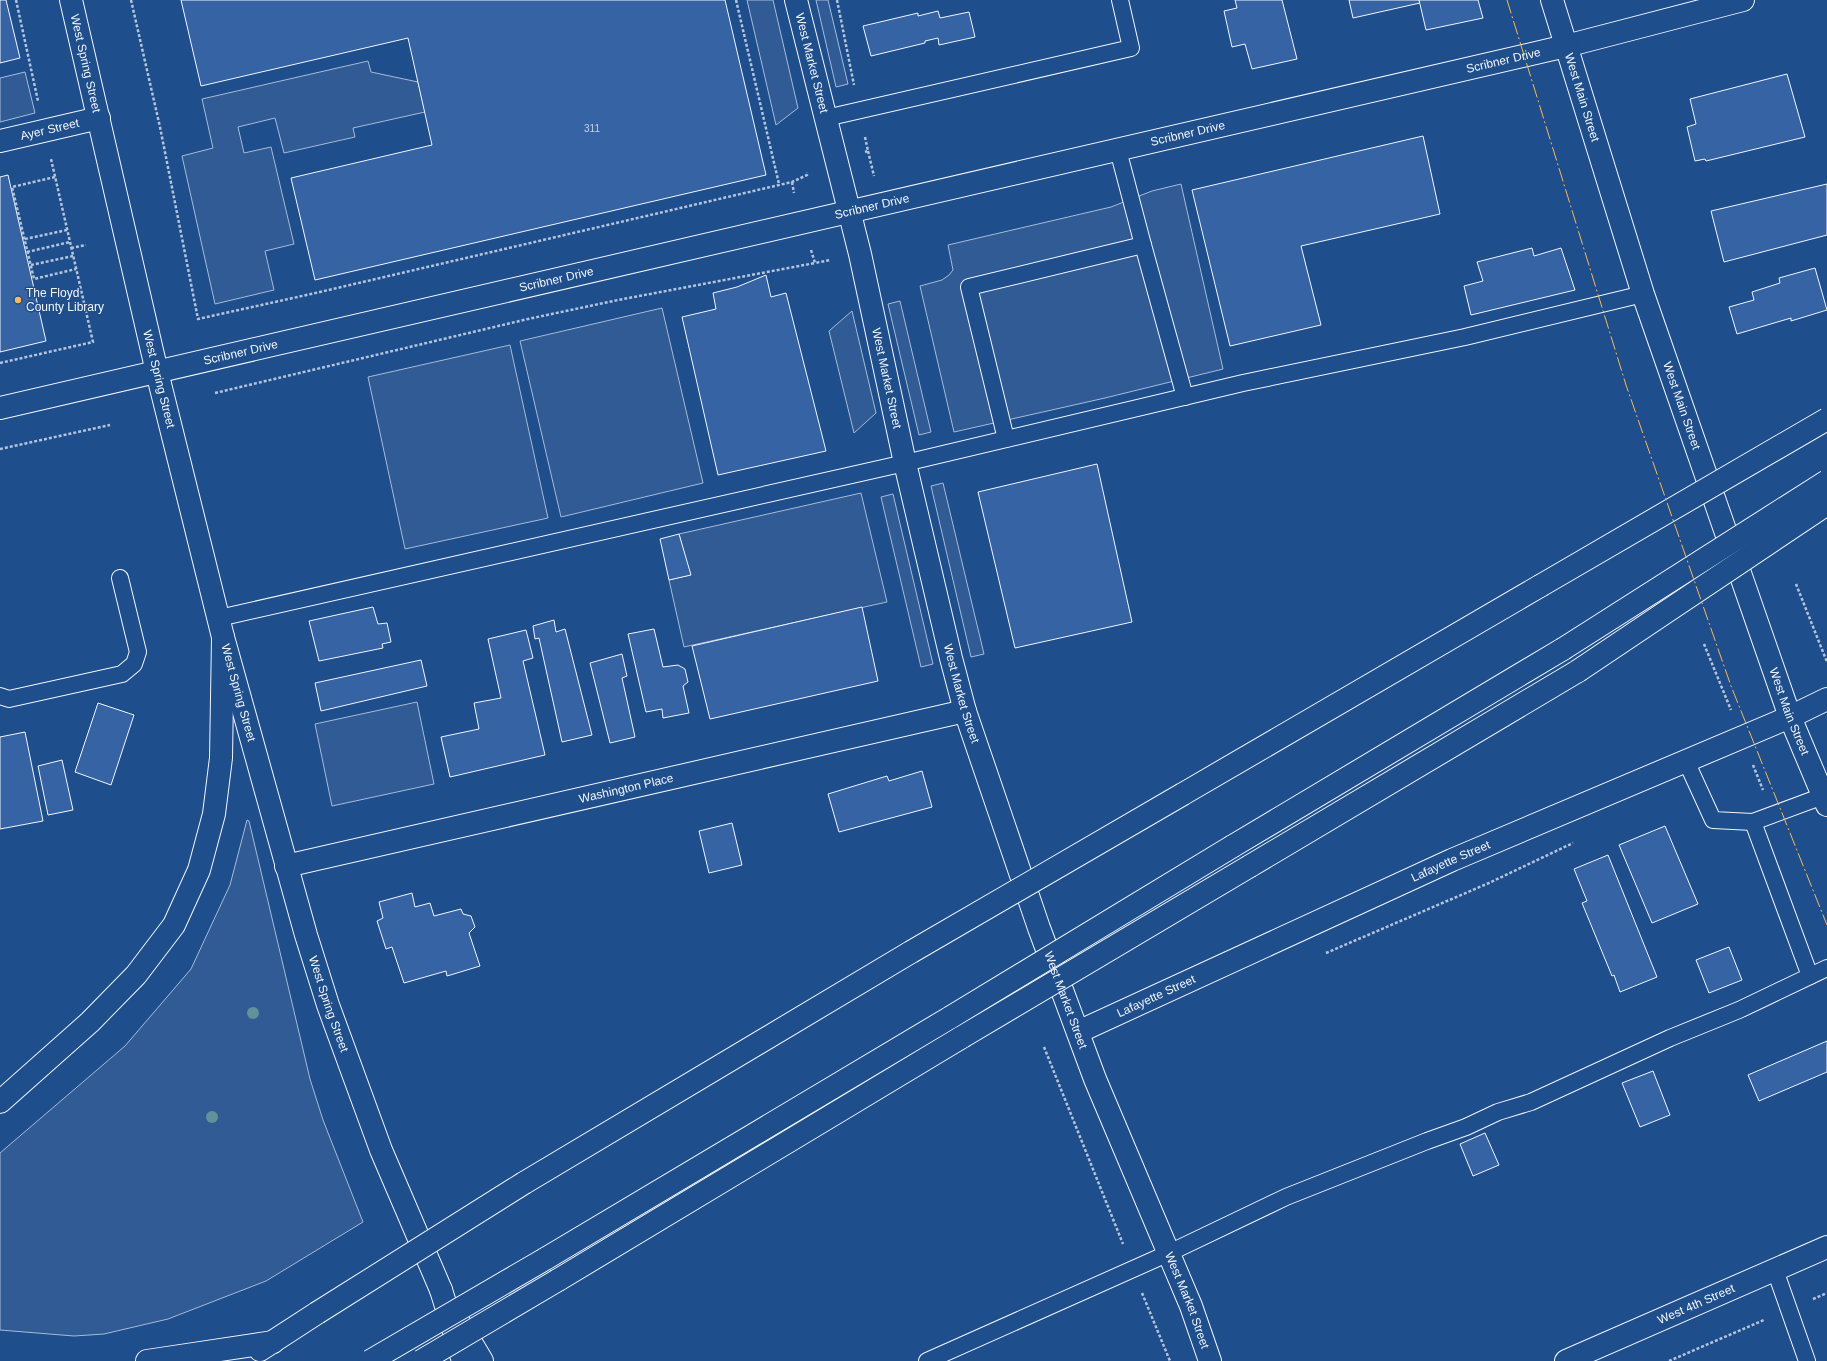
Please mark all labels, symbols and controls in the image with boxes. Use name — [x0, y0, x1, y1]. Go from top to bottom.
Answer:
street label: West Market Street — [793, 12, 831, 115]
street label: West Spring Street — [67, 13, 104, 115]
street label: Scribner Drive — [1465, 45, 1542, 76]
street label: West Main Street — [1562, 51, 1603, 144]
street label: Ayer Street — [19, 116, 81, 143]
street label: Scribner Drive — [1149, 118, 1227, 149]
house number: 311 — [584, 123, 600, 134]
street label: Scribner Drive — [833, 191, 911, 222]
street label: Scribner Drive — [518, 264, 595, 295]
place label: The Floyd County Library — [26, 286, 104, 314]
marker: The Floyd County Library — [13, 295, 23, 305]
street label: West Market Street — [869, 327, 905, 430]
street label: West Spring Street — [140, 329, 178, 430]
street label: Scribner Drive — [202, 337, 280, 368]
street label: West Main Street — [1660, 360, 1704, 452]
street label: West Spring Street — [218, 642, 259, 744]
street label: West Market Street — [941, 642, 983, 746]
street label: West Main Street — [1766, 666, 1812, 758]
street label: Washington Place — [578, 771, 675, 806]
street label: Lafayette Street — [1409, 837, 1493, 885]
street label: West Market Street — [1041, 949, 1090, 1051]
street label: West Spring Street — [306, 954, 352, 1055]
street label: Lafayette Street — [1115, 972, 1198, 1020]
street label: West Market Street — [1162, 1250, 1212, 1351]
street label: West 4th Street — [1655, 1281, 1737, 1327]

